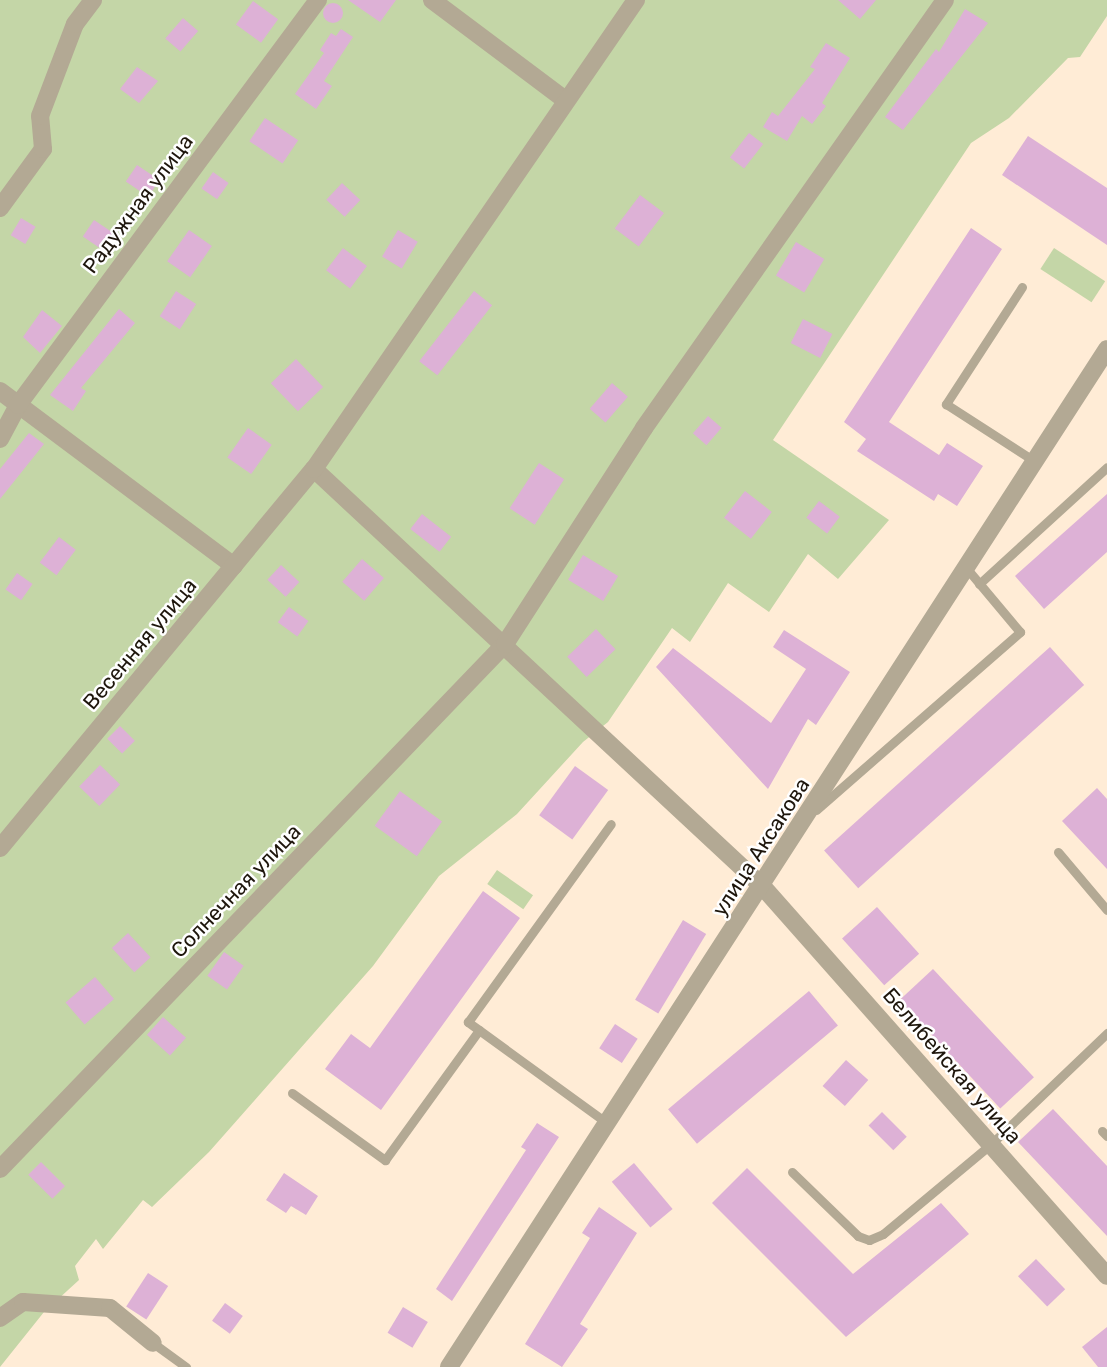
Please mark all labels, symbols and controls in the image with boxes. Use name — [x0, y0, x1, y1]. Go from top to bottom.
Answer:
street label: Радужная улица — [78, 130, 198, 278]
street label: Весенняя улица — [78, 573, 202, 715]
street label: улица Аксакова — [707, 773, 815, 921]
street label: Солнечная улица — [166, 819, 306, 963]
street label: Белибейская улица — [877, 983, 1027, 1149]

